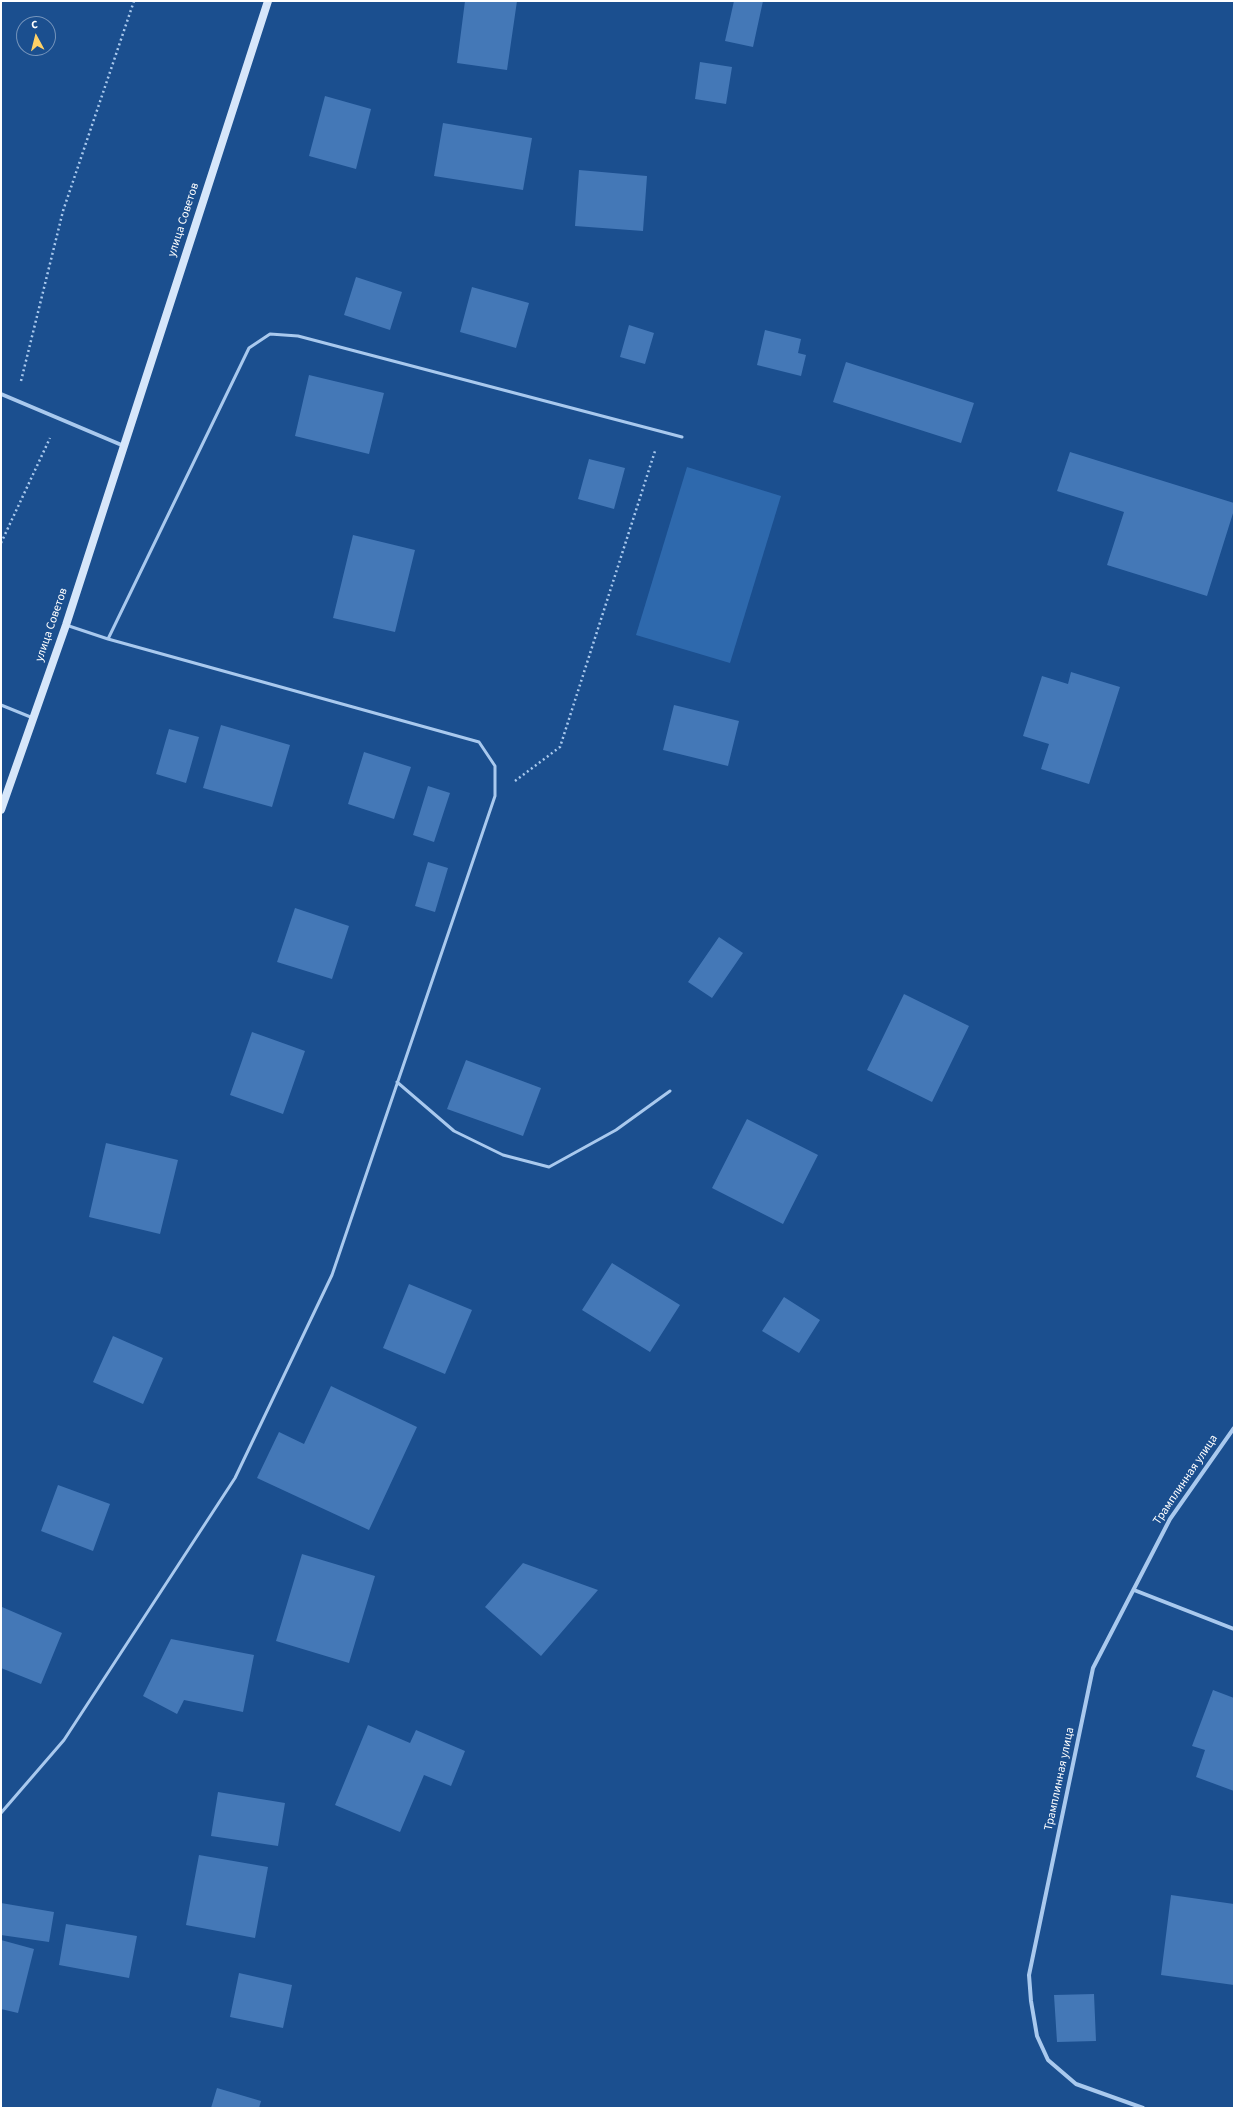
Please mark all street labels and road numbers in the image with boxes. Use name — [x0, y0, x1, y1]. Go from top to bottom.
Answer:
street label: улица Советов — [165, 181, 203, 259]
street label: улица Советов — [33, 586, 71, 664]
street label: Трамплинная улица — [1151, 1432, 1221, 1528]
street label: Трамплинная улица — [1042, 1726, 1078, 1832]

